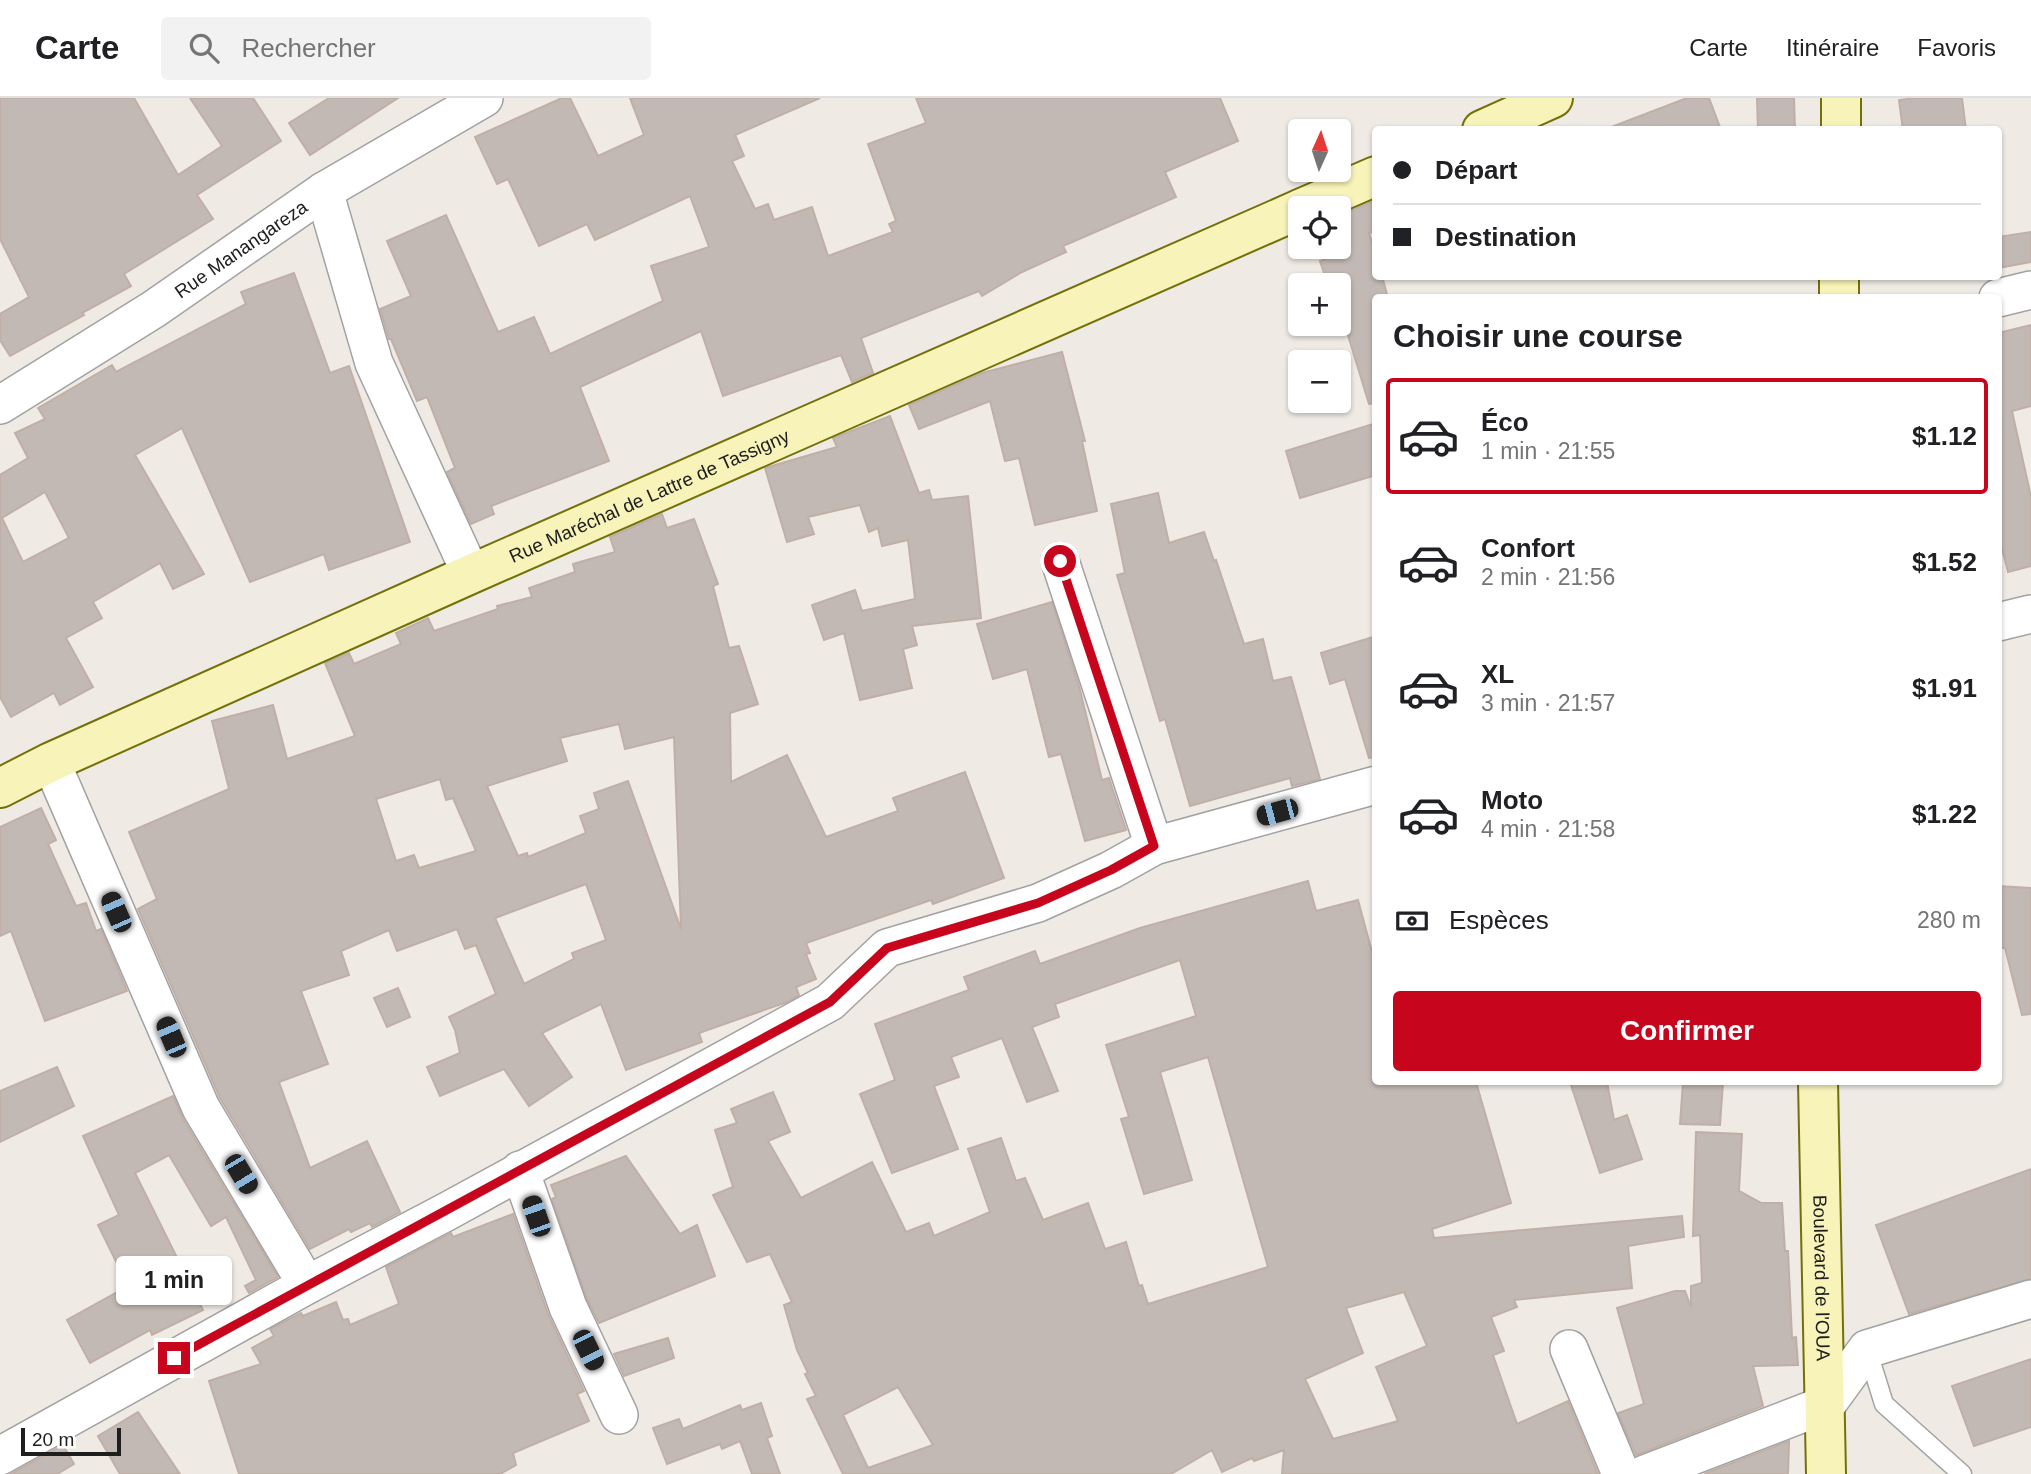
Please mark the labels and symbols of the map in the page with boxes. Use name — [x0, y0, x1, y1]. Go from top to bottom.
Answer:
north arrow — [1288, 119, 1351, 182]
street label: Rue Manangareza — [170, 195, 311, 302]
street label: Rue Maréchal de Lattre de Tassigny — [506, 425, 793, 566]
route start — [1044, 545, 1076, 577]
car — [1254, 796, 1301, 828]
car — [98, 889, 135, 935]
car — [154, 1014, 189, 1060]
car — [222, 1151, 261, 1197]
car — [520, 1193, 553, 1239]
street label: Boulevard de l'OUA — [1810, 1195, 1834, 1362]
callout: 1 min — [116, 1256, 232, 1306]
car — [570, 1327, 607, 1373]
route end — [158, 1342, 190, 1374]
scale bar — [21, 1425, 121, 1457]

